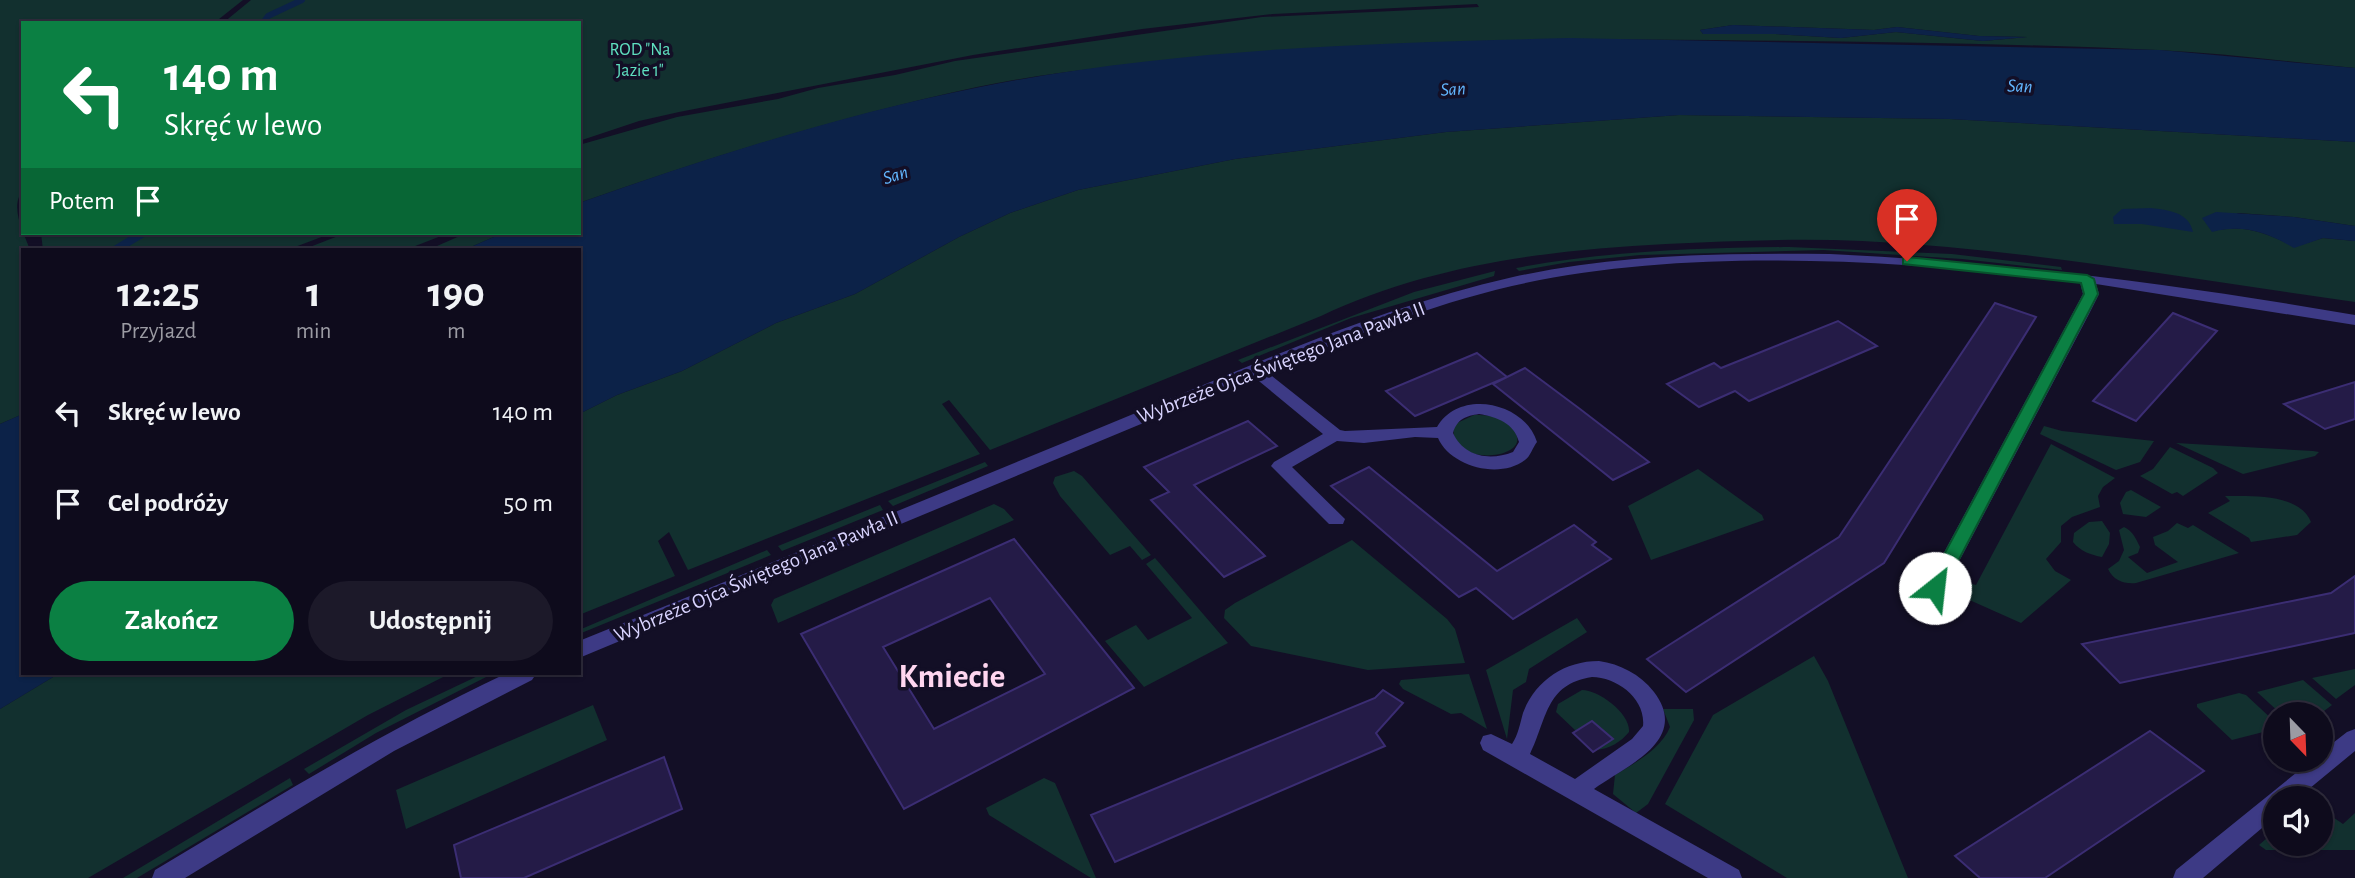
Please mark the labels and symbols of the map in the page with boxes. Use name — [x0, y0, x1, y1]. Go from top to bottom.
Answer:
park label: ROD "Na Jazie 1" — [609, 41, 671, 80]
water label: San — [2007, 77, 2033, 96]
water label: San — [1440, 79, 1466, 100]
water label: San — [881, 163, 910, 188]
pin — [1877, 189, 1937, 261]
street label: Wybrzeże Ojca Świętego Jana Pawła II — [1133, 295, 1428, 427]
street label: Wybrzeże Ojca Świętego Jana Pawła II — [610, 504, 901, 646]
position arrow — [1898, 551, 1972, 625]
district label: Kmiecie — [899, 661, 1005, 694]
north arrow — [2263, 702, 2333, 772]

